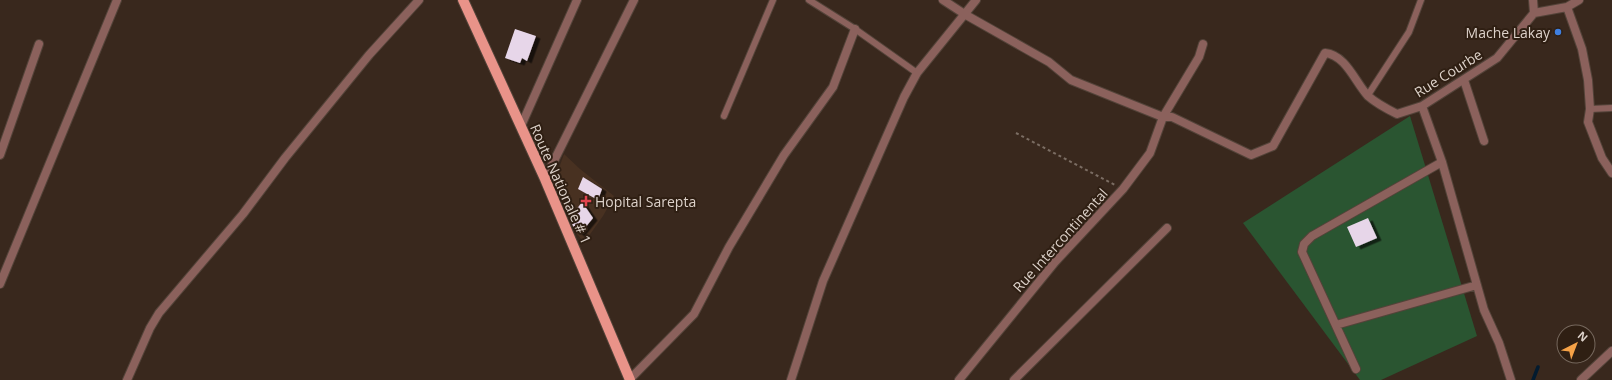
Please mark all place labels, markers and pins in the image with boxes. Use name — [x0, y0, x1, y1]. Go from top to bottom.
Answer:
place label: Mache Lakay — [1466, 23, 1551, 42]
marker: Mache Lakay — [1553, 27, 1563, 37]
place label: Hopital Sarepta — [595, 192, 696, 211]
marker: Hopital Sarepta — [580, 195, 592, 207]

